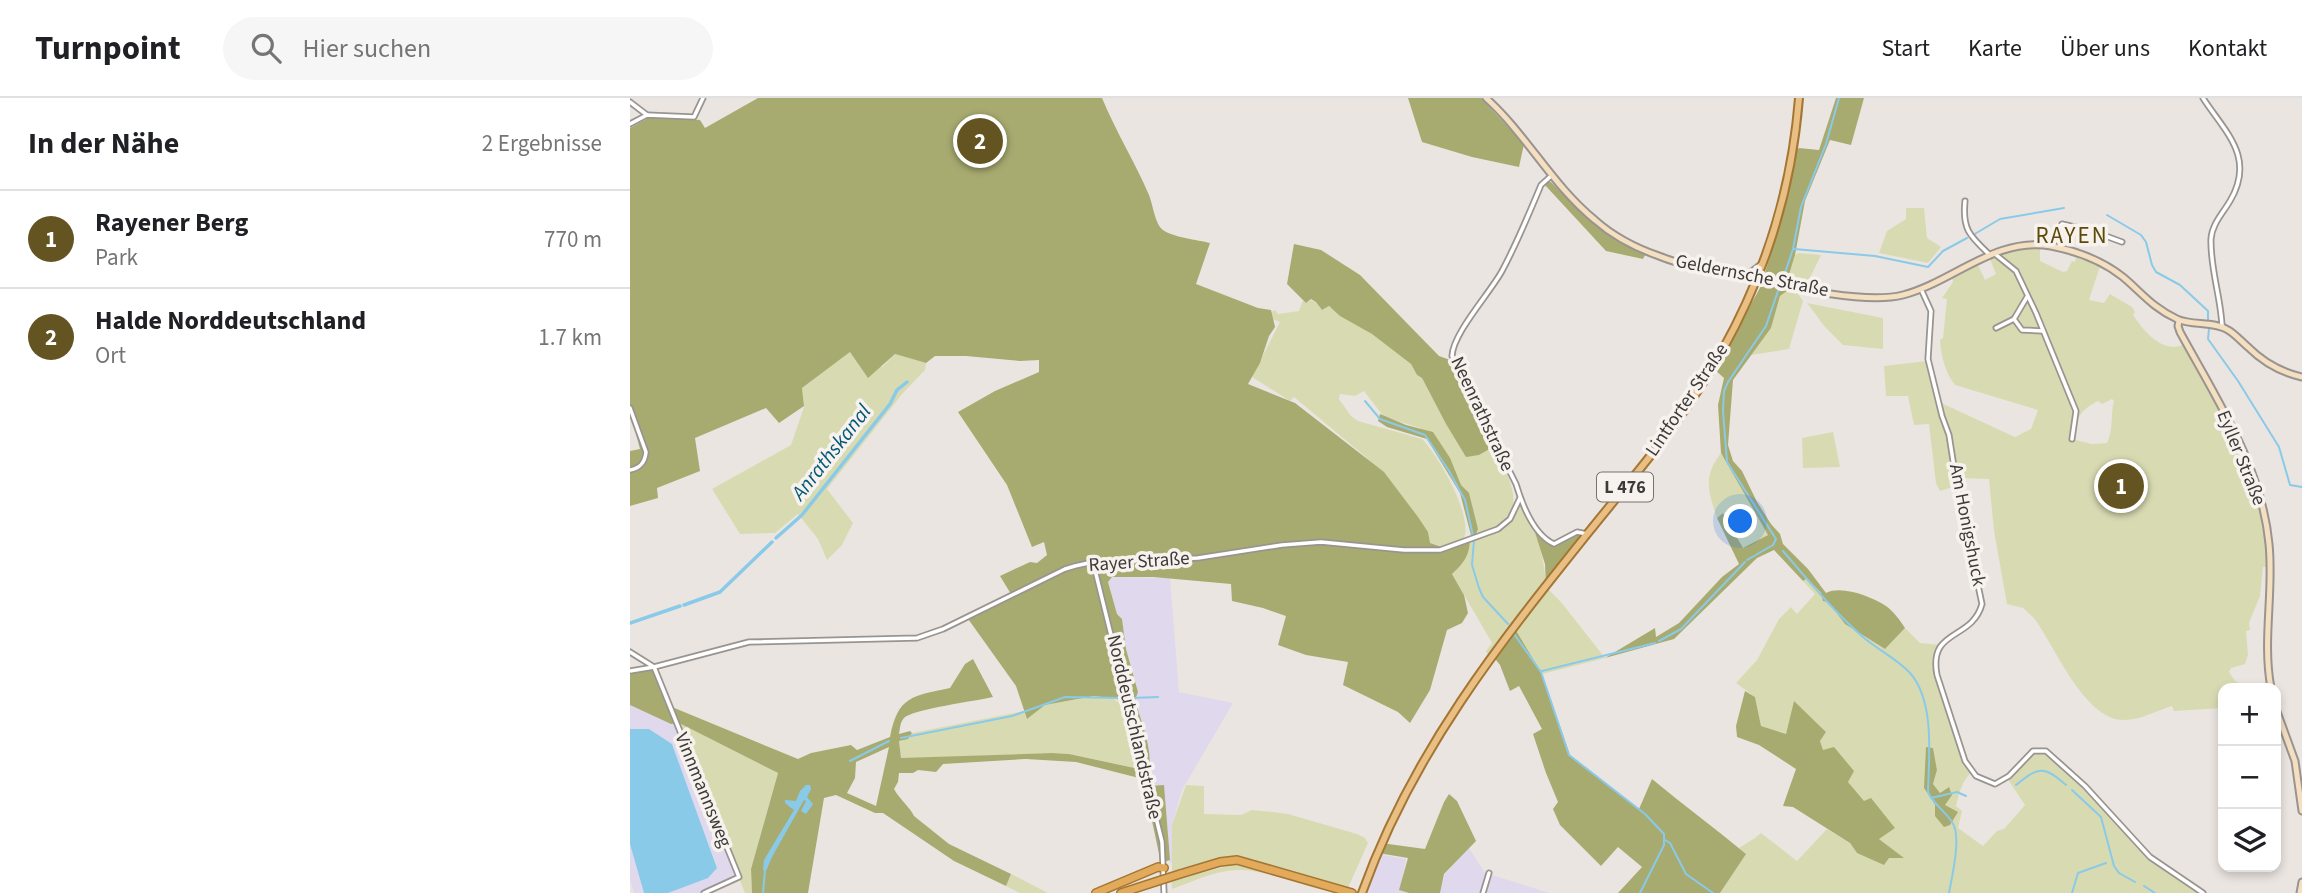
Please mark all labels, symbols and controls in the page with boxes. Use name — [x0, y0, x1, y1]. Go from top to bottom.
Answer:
search box — [223, 17, 713, 80]
text: Turnpoint — [35, 25, 181, 72]
icon: search — [247, 29, 285, 67]
text: Hier suchen — [303, 30, 431, 67]
text: Start — [1882, 31, 1930, 66]
text: Karte — [1968, 31, 2022, 66]
text: Über uns — [2060, 31, 2150, 66]
text: Kontakt — [2188, 31, 2267, 66]
pin: 2 — [957, 115, 1003, 167]
text: In der Nähe — [28, 122, 179, 165]
text: 2 Ergebnisse — [482, 127, 602, 160]
text: Rayener Berg — [95, 204, 248, 241]
district label: RAYEN — [2035, 219, 2109, 252]
text: 1 — [45, 223, 57, 256]
text: 770 m — [544, 223, 602, 256]
text: Park — [95, 241, 138, 274]
street label: Geldernsche Straße — [1673, 248, 1831, 304]
text: Halde Norddeutschland — [95, 302, 366, 339]
text: 2 — [45, 321, 57, 354]
text: 1.7 km — [538, 321, 602, 354]
street label: Lintforter Straße — [1639, 338, 1735, 462]
text: Ort — [95, 339, 126, 372]
street label: Neenrathstraße — [1444, 352, 1520, 476]
water label: Anrathskanal — [783, 397, 879, 508]
street label: Eyller Straße — [2210, 406, 2272, 510]
pin: 1 — [2098, 460, 2144, 512]
street label: Am Honigshuck — [1942, 462, 1992, 589]
road number: L 476 — [1597, 472, 1653, 502]
your location — [1723, 504, 1757, 538]
street label: Rayer Straße — [1088, 545, 1190, 579]
street label: Norddeutschlandstraße — [1100, 632, 1168, 822]
map controls — [2218, 683, 2281, 872]
button: + — [2218, 683, 2281, 746]
street label: Vinnmannsweg — [668, 729, 738, 852]
button: − — [2218, 746, 2281, 809]
button: layers — [2218, 809, 2281, 872]

